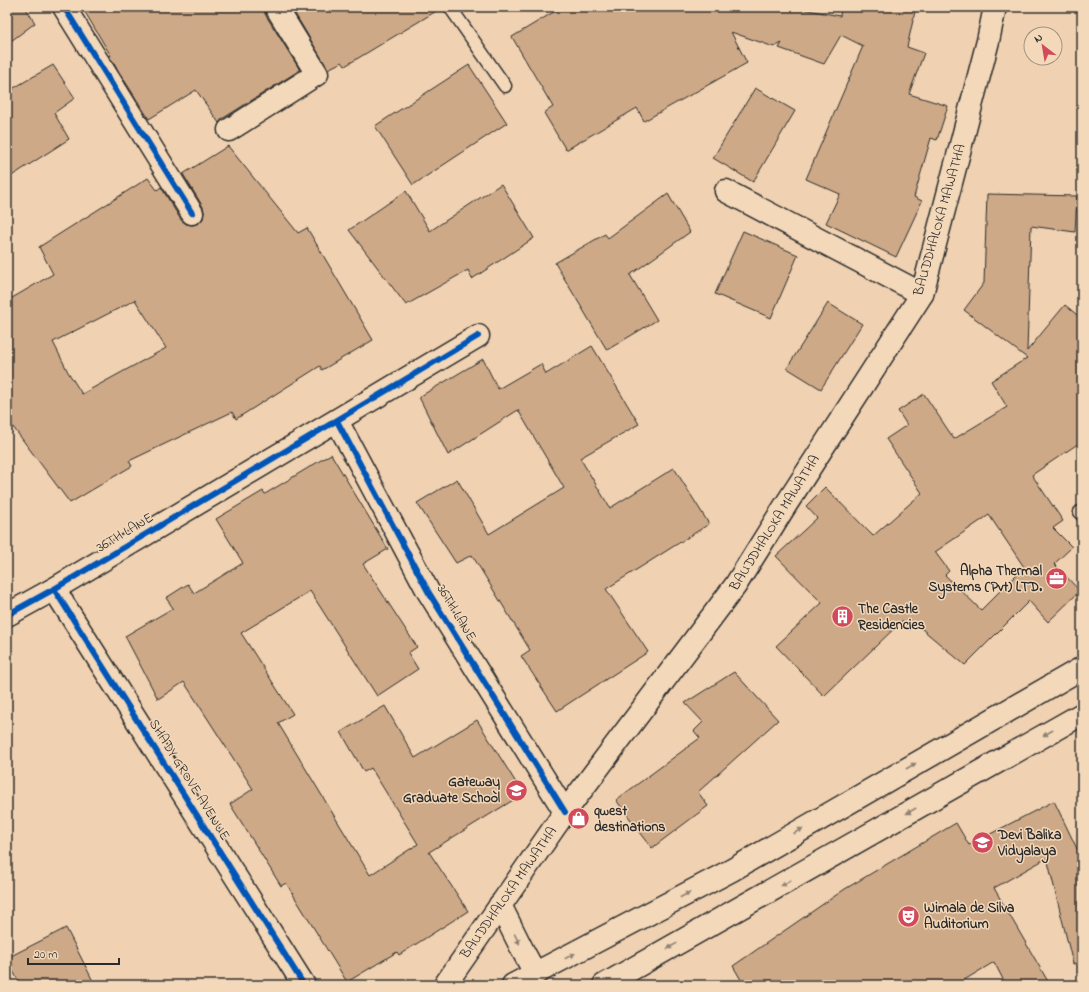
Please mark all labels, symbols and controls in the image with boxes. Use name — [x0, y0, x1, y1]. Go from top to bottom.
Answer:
north arrow — [1023, 26, 1063, 66]
text: N — [1031, 30, 1046, 47]
street label: BAUDDHALOKA MAWATHA — [908, 142, 972, 299]
street label: BAUDDHALOKA MAWATHA — [724, 451, 825, 596]
street label: 36TH LANE — [92, 508, 158, 558]
place label: Alpha Thermal Systems (Pvt) LTD. — [928, 561, 1043, 600]
office icon: Alpha Thermal Systems (Pvt) LTD. — [1044, 566, 1070, 592]
street label: 36TH LANE — [431, 580, 481, 646]
place label: The Castle Residencies — [857, 599, 925, 636]
building icon: The Castle Residencies — [830, 604, 856, 630]
street label: SHADY GROVE AVENUE — [143, 715, 235, 845]
one-way arrow — [1042, 730, 1054, 737]
one-way arrow — [905, 763, 917, 770]
place label: Gateway Graduate School — [403, 772, 501, 809]
school or university icon: Gateway Graduate School — [503, 777, 529, 803]
place label: qwest destinations — [594, 801, 665, 838]
shop icon: qwest destinations — [565, 806, 591, 832]
one-way arrow — [905, 808, 917, 815]
street label: BAUDDHALOKA MAWATHA — [455, 823, 563, 964]
place label: Devi Balika Vidyalaya — [997, 825, 1062, 864]
one-way arrow — [793, 828, 804, 835]
school or university icon: Devi Balika Vidyalaya — [969, 830, 995, 856]
one-way arrow — [780, 879, 792, 886]
one-way arrow — [679, 891, 691, 898]
place label: Wimala de Silva Auditorium — [924, 898, 1015, 935]
theatre icon: Wimala de Silva Auditorium — [895, 903, 921, 929]
one-way arrow — [514, 934, 520, 945]
scale bar — [28, 940, 119, 966]
one-way arrow — [667, 943, 678, 950]
text: 20 m — [34, 946, 57, 964]
one-way arrow — [564, 952, 576, 959]

